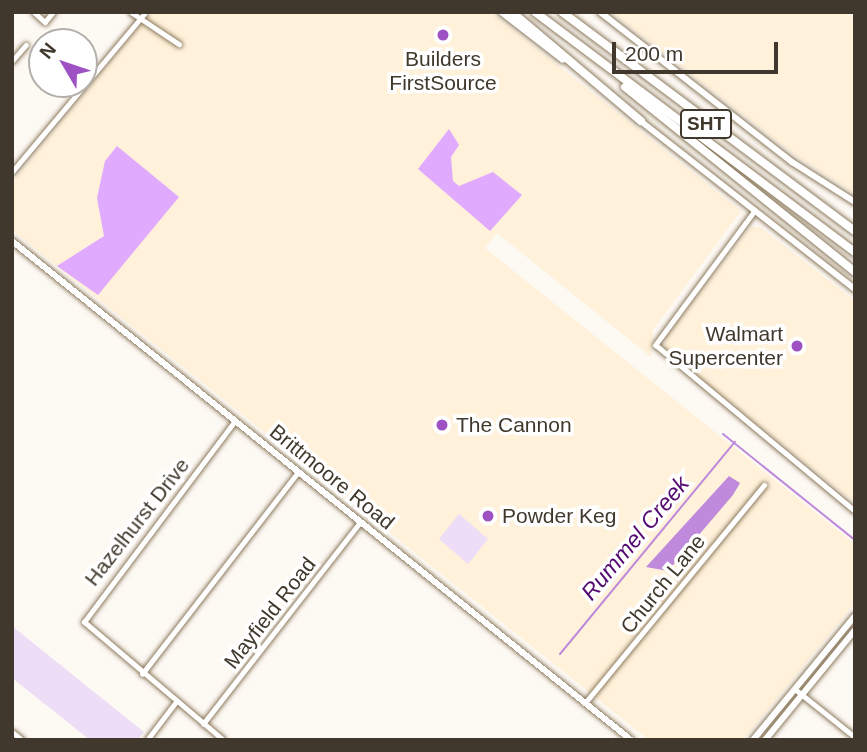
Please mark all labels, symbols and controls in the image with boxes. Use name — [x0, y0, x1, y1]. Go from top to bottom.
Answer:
marker: Builders FirstSource — [435, 27, 451, 43]
north arrow — [28, 28, 98, 98]
scale bar — [615, 28, 781, 72]
text: N — [35, 39, 60, 63]
text: 200 m — [625, 42, 683, 65]
place label: Builders FirstSource — [389, 46, 497, 96]
road number: SHT — [680, 108, 732, 140]
place label: Walmart Supercenter — [669, 321, 783, 371]
marker: Walmart Supercenter — [789, 338, 805, 354]
place label: The Cannon — [456, 412, 572, 438]
marker: The Cannon — [434, 417, 450, 433]
street label: Brittmoore Road — [265, 419, 399, 535]
street label: Hazelhurst Drive — [79, 453, 195, 591]
water label: Rummel Creek — [575, 470, 695, 606]
place label: Powder Keg — [502, 503, 616, 529]
marker: Powder Keg — [480, 508, 496, 524]
street label: Church Lane — [615, 529, 711, 639]
street label: Mayfield Road — [219, 552, 321, 674]

